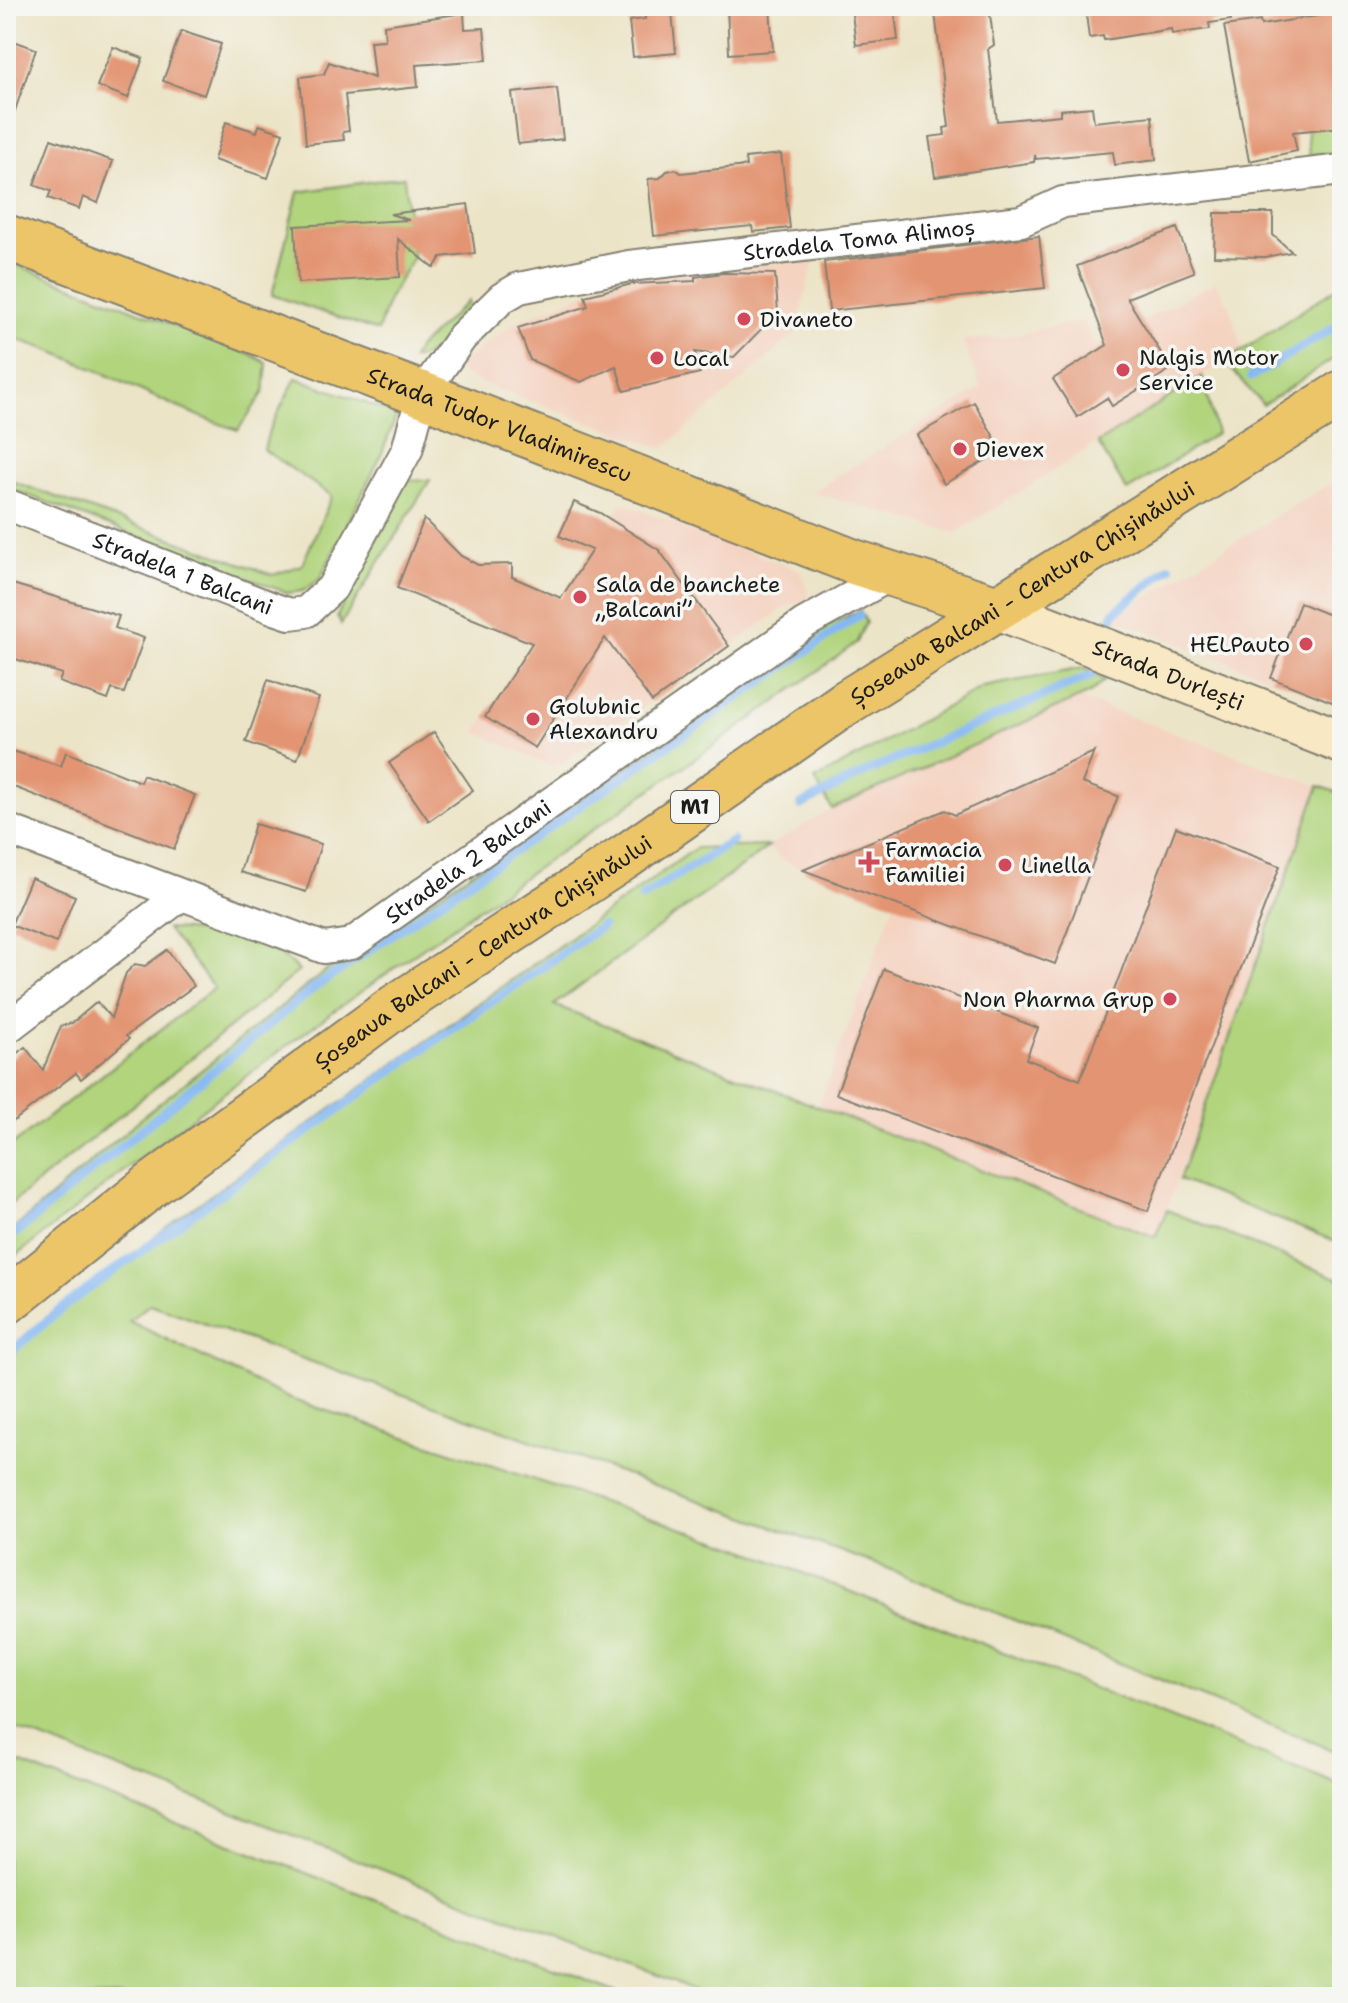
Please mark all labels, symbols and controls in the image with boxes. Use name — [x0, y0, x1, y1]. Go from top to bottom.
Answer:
street label: Stradela Toma Alimoș — [741, 212, 977, 267]
place label: Divaneto — [760, 305, 853, 334]
marker: Divaneto — [735, 310, 753, 328]
place label: Nalgis Motor Service — [1139, 343, 1279, 397]
place label: Local — [673, 344, 729, 373]
marker: Local — [648, 349, 666, 367]
street label: Strada Tudor Vladimirescu — [363, 360, 636, 489]
marker: Nalgis Motor Service — [1114, 361, 1132, 379]
place label: Dievex — [976, 435, 1044, 464]
marker: Dievex — [951, 440, 969, 458]
street label: Șoseaua Balcani - Centura Chișinăului — [844, 474, 1200, 712]
street label: Stradela 1 Balcani — [89, 525, 277, 621]
place label: Sala de banchete „Balcani” — [595, 570, 781, 624]
marker: Sala de banchete „Balcani” — [571, 588, 589, 606]
place label: HELPauto — [1190, 630, 1290, 659]
street label: Strada Durlești — [1088, 632, 1248, 717]
marker: HELPauto — [1297, 635, 1315, 653]
place label: Golubnic Alexandru — [549, 692, 658, 746]
marker: Golubnic Alexandru — [524, 710, 542, 728]
road number: M1 — [671, 791, 719, 823]
street label: Stradela 2 Balcani — [379, 793, 557, 930]
street label: Șoseaua Balcani - Centura Chișinăului — [308, 828, 658, 1077]
place label: Farmacia Familiei — [885, 835, 982, 889]
place label: Linella — [1021, 851, 1091, 880]
marker: Farmacia Familiei — [860, 853, 878, 871]
marker: Linella — [996, 856, 1014, 874]
place label: Non Pharma Grup — [963, 985, 1154, 1014]
marker: Non Pharma Grup — [1161, 990, 1179, 1008]

